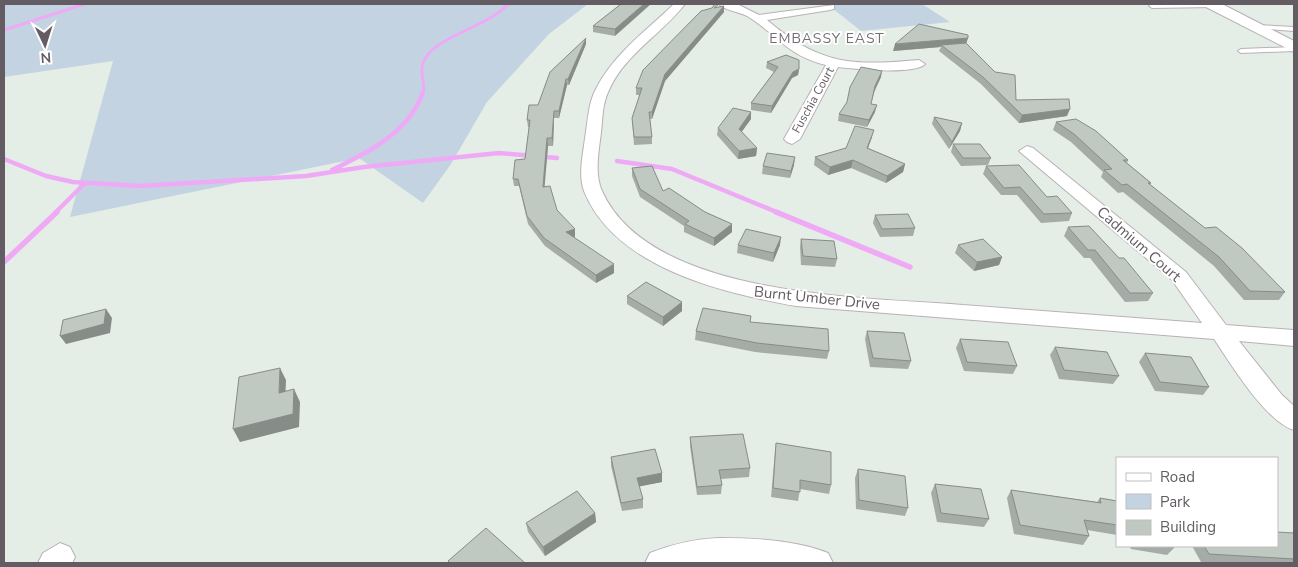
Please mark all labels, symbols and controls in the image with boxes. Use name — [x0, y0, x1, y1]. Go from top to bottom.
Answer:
north arrow — [20, 20, 70, 70]
district label: EMBASSY EAST — [769, 29, 885, 48]
text: N — [40, 48, 52, 67]
street label: Fuschia Court — [788, 63, 838, 136]
street label: Cadmium Court — [1093, 202, 1186, 287]
street label: Burnt Umber Drive — [753, 281, 881, 315]
legend — [1116, 457, 1278, 547]
text: Road — [1160, 467, 1195, 487]
text: Park — [1160, 492, 1190, 512]
text: Building — [1160, 517, 1216, 537]

